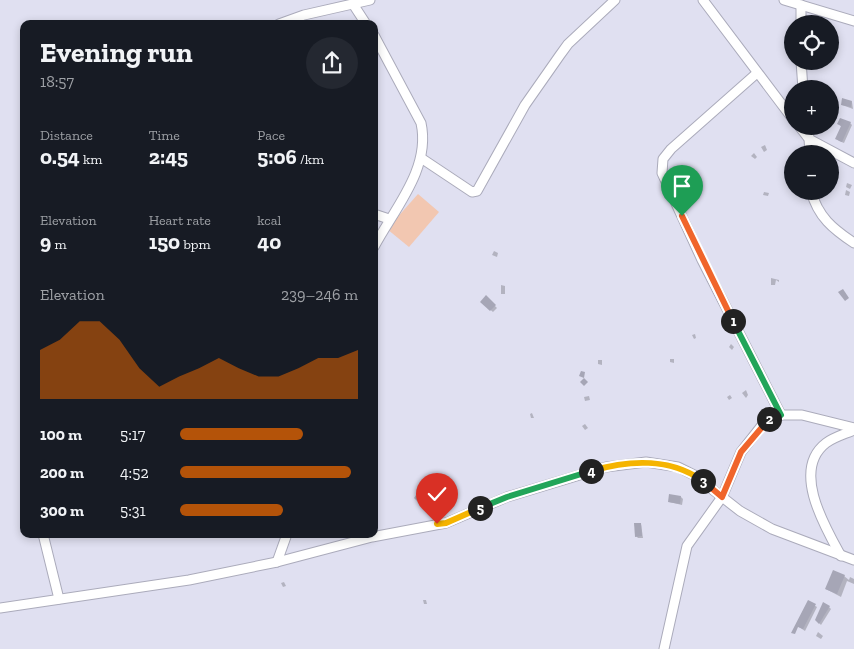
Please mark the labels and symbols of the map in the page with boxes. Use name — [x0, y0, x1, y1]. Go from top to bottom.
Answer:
pin — [661, 165, 703, 216]
pin: 1 — [720, 308, 746, 334]
pin: 2 — [756, 406, 782, 432]
pin: 4 — [578, 458, 604, 484]
pin: 3 — [690, 468, 716, 494]
pin — [416, 473, 458, 524]
pin: 5 — [468, 496, 492, 520]

